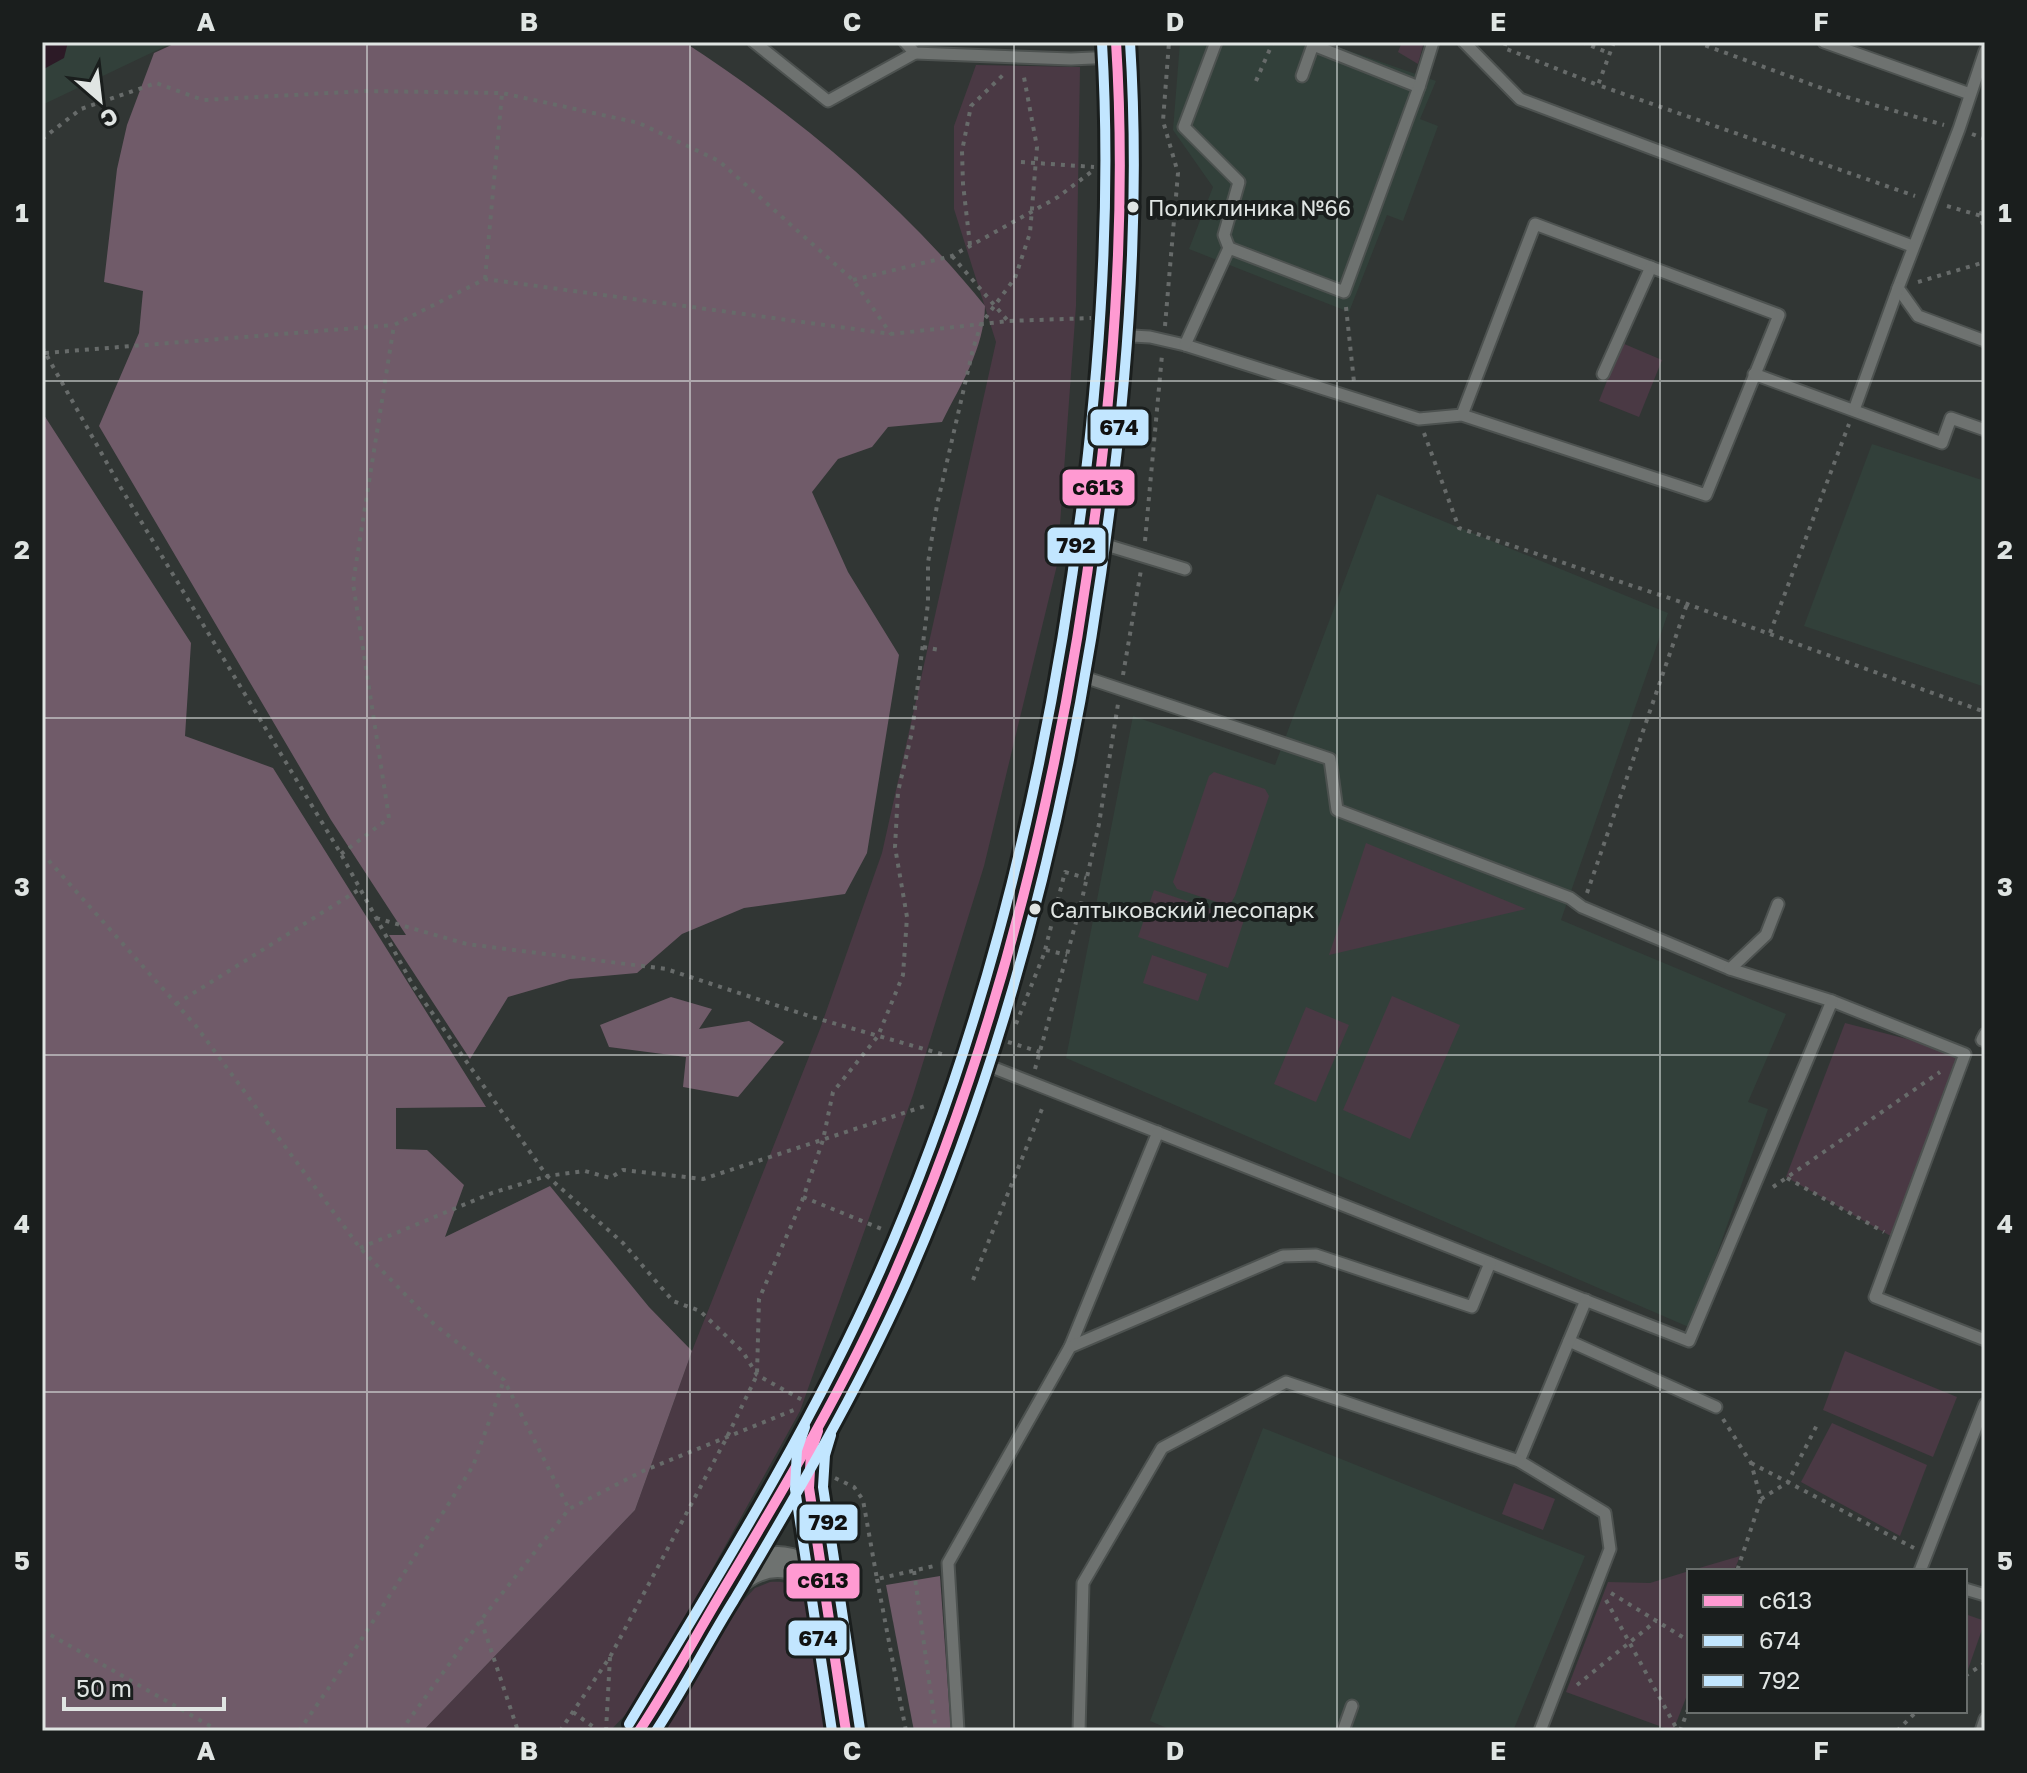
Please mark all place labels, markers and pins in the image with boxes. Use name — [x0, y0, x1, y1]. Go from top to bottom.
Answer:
place label: Поликлиника №66 — [1148, 194, 1351, 221]
marker: Поликлиника №66 — [1125, 199, 1141, 215]
place label: Салтыковский лесопарк — [1050, 896, 1315, 923]
marker: Салтыковский лесопарк — [1027, 901, 1043, 917]

